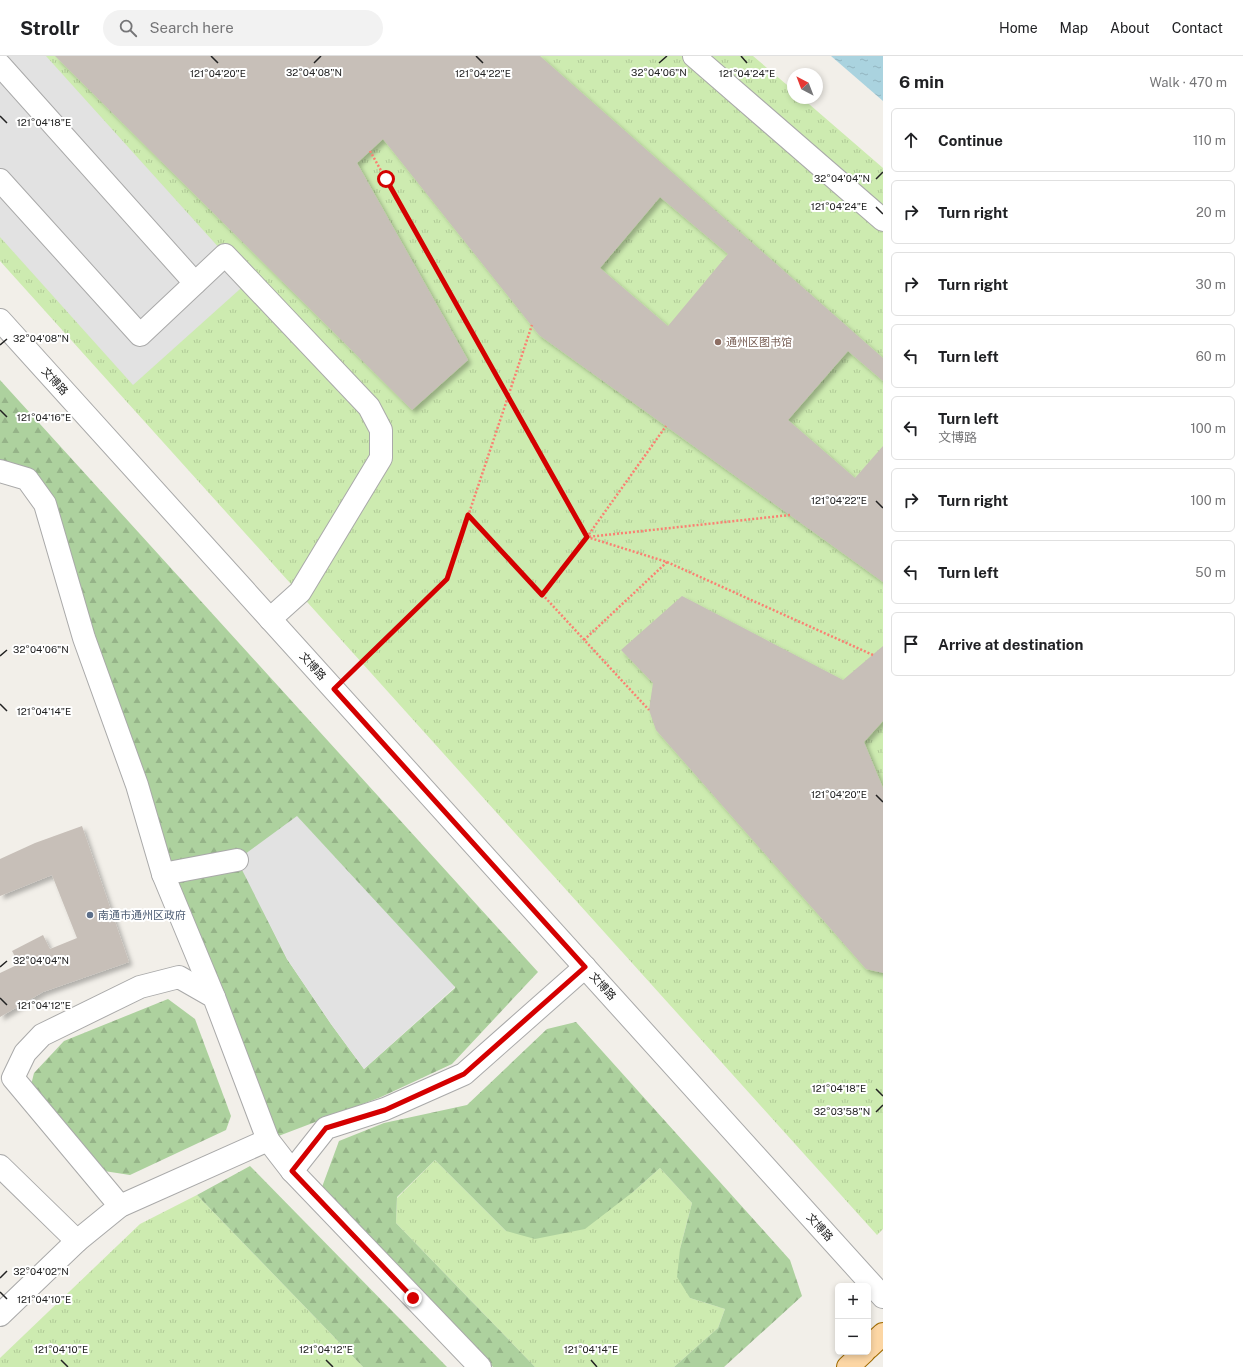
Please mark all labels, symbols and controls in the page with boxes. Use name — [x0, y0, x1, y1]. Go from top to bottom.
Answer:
search box — [103, 10, 383, 46]
text: Strollr — [20, 17, 79, 39]
icon: search — [117, 17, 139, 39]
text: Search here — [149, 19, 234, 36]
text: Home — [999, 20, 1038, 36]
text: Map — [1060, 20, 1088, 36]
text: About — [1110, 20, 1150, 36]
text: Contact — [1172, 20, 1223, 36]
text: 32°04'08"N — [286, 66, 342, 78]
text: 32°04'06"N — [631, 66, 687, 78]
text: 121°04'20"E — [190, 67, 246, 79]
text: 121°04'22"E — [455, 67, 511, 79]
text: 121°04'24"E — [719, 67, 775, 79]
north arrow — [787, 68, 823, 104]
text: 6 min — [899, 72, 944, 92]
text: Walk · 470 m — [1150, 75, 1227, 90]
text: 121°04'18"E — [17, 116, 71, 128]
icon: ahead — [900, 129, 922, 151]
text: Continue — [938, 132, 1003, 149]
text: 110 m — [1193, 133, 1226, 148]
route start — [377, 170, 395, 188]
text: 32°04'04"N — [814, 172, 870, 184]
text: 121°04'24"E — [811, 200, 867, 212]
icon: right — [900, 201, 922, 223]
text: Turn right — [938, 204, 1008, 221]
text: 20 m — [1196, 205, 1226, 220]
icon: right — [900, 273, 922, 295]
text: Turn right — [938, 276, 1008, 293]
text: 30 m — [1196, 277, 1226, 292]
text: 32°04'08"N — [13, 332, 69, 344]
place label: 通州区图书馆 — [726, 336, 792, 348]
marker: 通州区图书馆 — [713, 337, 723, 347]
icon: left — [900, 345, 922, 367]
text: Turn left — [938, 348, 999, 365]
text: 60 m — [1196, 349, 1226, 364]
street label: 文博路 — [40, 365, 70, 397]
text: Turn left — [938, 410, 999, 427]
text: 121°04'16"E — [17, 411, 71, 423]
icon: left — [900, 417, 922, 439]
text: 100 m — [1190, 421, 1226, 436]
text: 文博路 — [938, 430, 977, 445]
icon: right — [900, 489, 922, 511]
text: Turn right — [938, 492, 1008, 509]
text: 100 m — [1190, 493, 1226, 508]
text: 121°04'22"E — [811, 494, 867, 506]
icon: left — [900, 561, 922, 583]
text: Turn left — [938, 564, 999, 581]
text: 50 m — [1195, 565, 1226, 580]
icon: arrive — [900, 633, 922, 655]
text: Arrive at destination — [938, 636, 1083, 653]
text: 32°04'06"N — [13, 643, 69, 655]
street label: 文博路 — [298, 650, 328, 682]
text: 121°04'14"E — [17, 705, 71, 717]
text: 121°04'20"E — [811, 788, 867, 800]
place label: 南通市通州区政府 — [98, 909, 186, 921]
marker: 南通市通州区政府 — [85, 910, 95, 920]
text: 32°04'04"N — [13, 954, 69, 966]
street label: 文博路 — [588, 970, 618, 1002]
text: 121°04'12"E — [17, 999, 71, 1011]
text: 121°04'18"E — [812, 1082, 866, 1094]
text: 32°03'58"N — [814, 1105, 870, 1117]
street label: 文博路 — [805, 1211, 835, 1243]
text: 32°04'02"N — [13, 1265, 69, 1277]
map controls — [835, 1283, 871, 1355]
button: + — [835, 1283, 871, 1319]
route end — [404, 1289, 422, 1307]
text: 121°04'10"E — [17, 1293, 71, 1305]
button: − — [835, 1319, 871, 1355]
text: 121°04'10"E — [34, 1343, 88, 1355]
text: 121°04'12"E — [299, 1343, 353, 1355]
text: 121°04'14"E — [564, 1343, 618, 1355]

